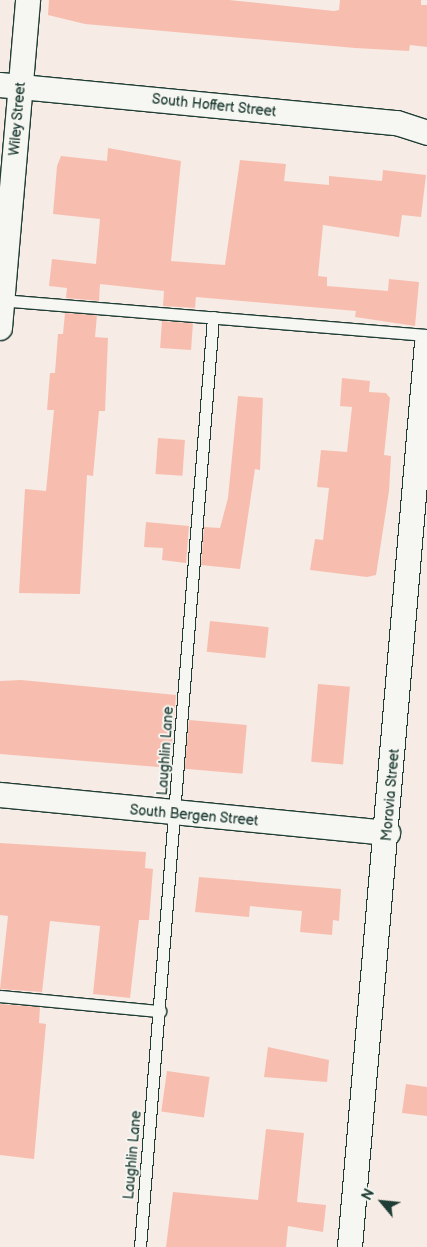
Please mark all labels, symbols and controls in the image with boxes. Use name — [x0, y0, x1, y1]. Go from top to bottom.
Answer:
street label: Wiley Street — [6, 81, 30, 157]
street label: South Hoffert Street — [151, 91, 277, 121]
street label: Laughlin Lane — [155, 706, 177, 796]
street label: Moravia Street — [379, 748, 403, 842]
street label: South Bergen Street — [129, 802, 259, 830]
street label: Laughlin Lane — [121, 1110, 145, 1200]
north arrow — [357, 1177, 407, 1227]
text: N — [358, 1186, 378, 1203]

